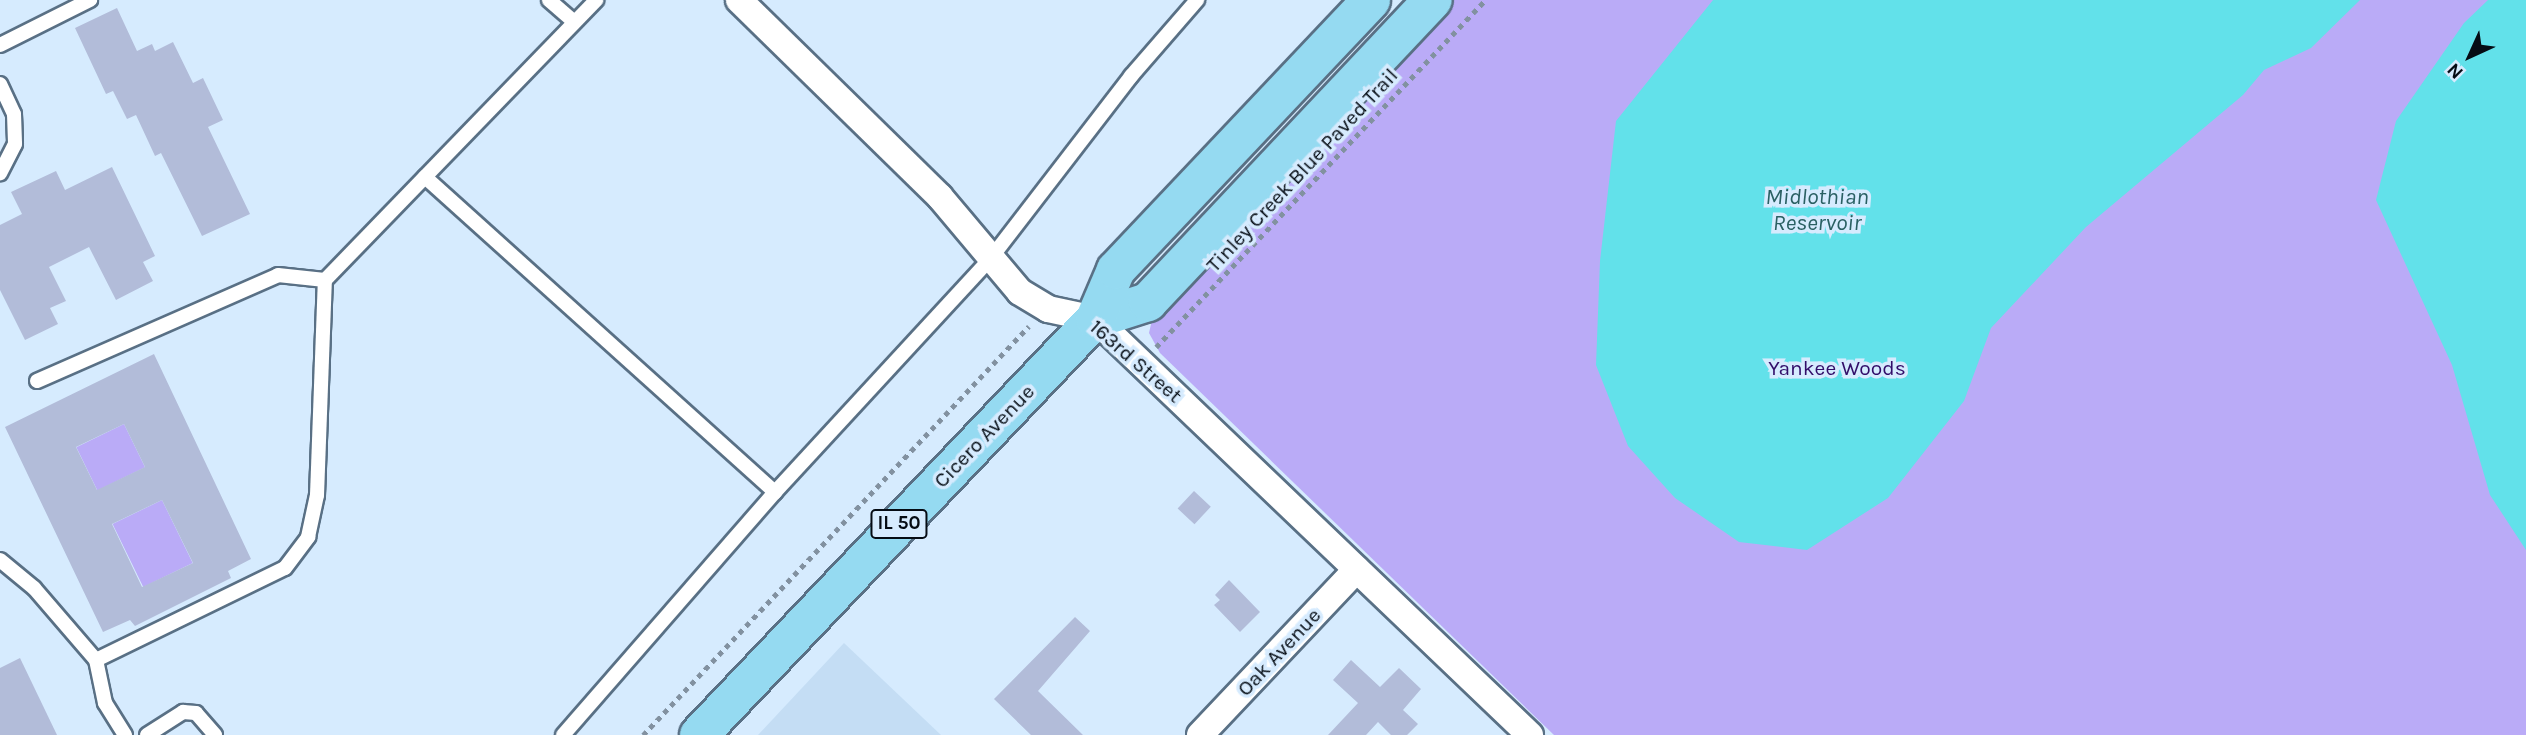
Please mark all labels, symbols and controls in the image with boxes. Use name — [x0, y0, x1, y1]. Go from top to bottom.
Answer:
north arrow — [2435, 21, 2505, 91]
text: N — [2443, 58, 2468, 83]
street label: Tinley Creek Blue Paved Trail — [1201, 63, 1403, 277]
water label: Midlothian Reservoir — [1765, 183, 1869, 237]
street label: 163rd Street — [1085, 314, 1187, 408]
park label: Yankee Woods — [1768, 355, 1906, 381]
street label: Cicero Avenue — [928, 379, 1040, 493]
road number: IL 50 — [869, 509, 929, 540]
street label: Oak Avenue — [1232, 603, 1326, 701]

